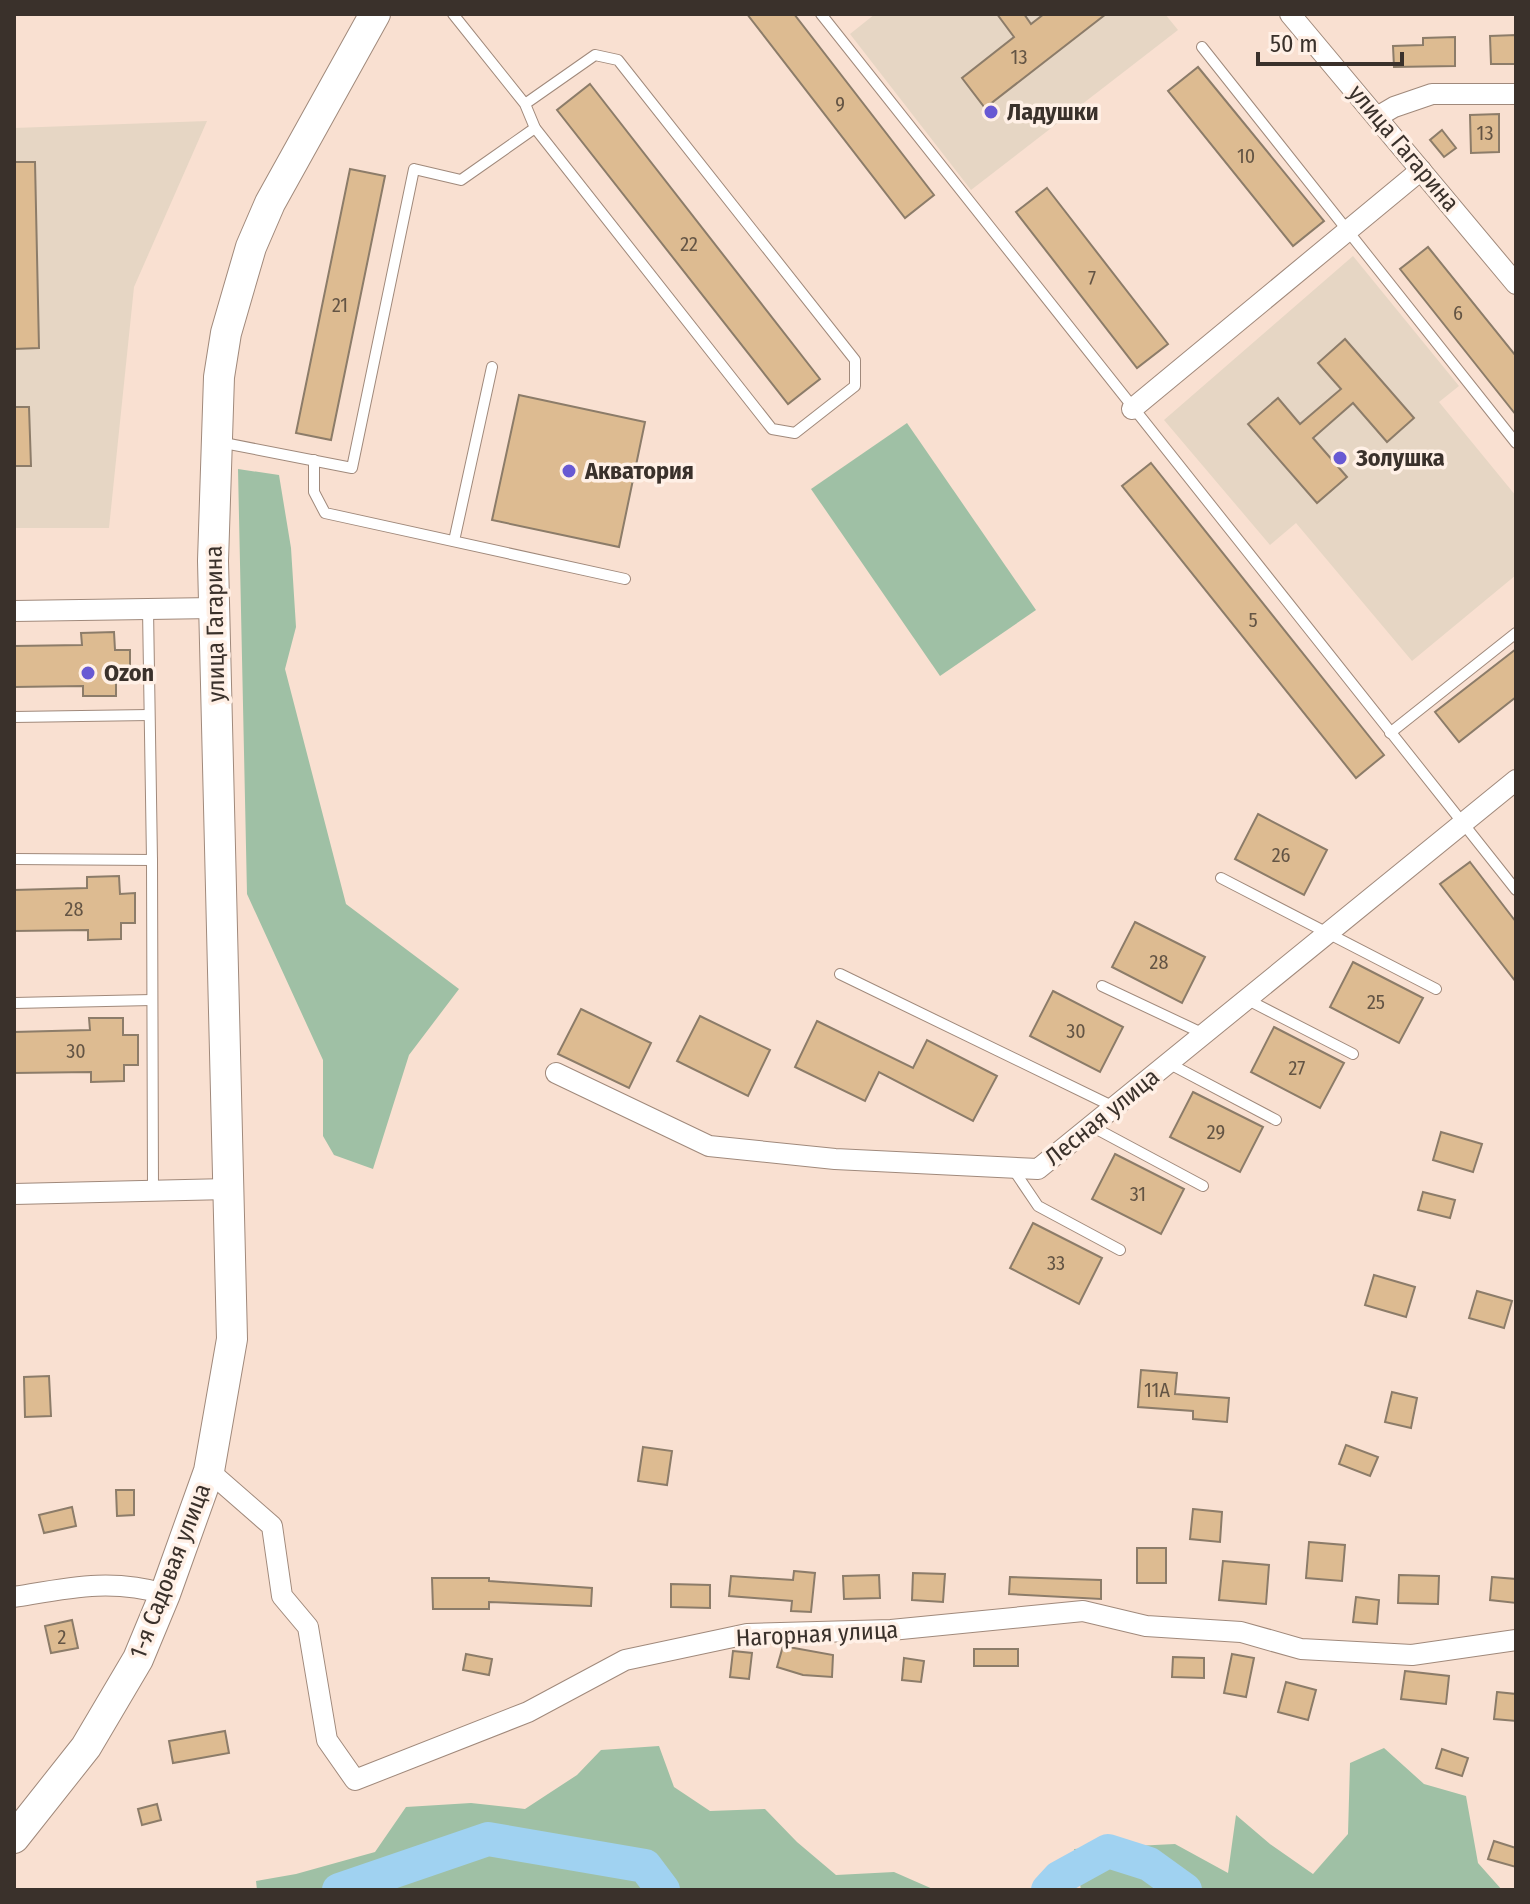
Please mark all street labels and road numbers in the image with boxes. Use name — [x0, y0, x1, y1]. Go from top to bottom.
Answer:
street label: улица Гагарина — [1343, 79, 1465, 217]
street label: улица Гагарина — [200, 546, 230, 702]
street label: Лесная улица — [1039, 1063, 1165, 1171]
street label: 1-я Садовая улица — [124, 1480, 216, 1662]
street label: Нагорная улица — [735, 1616, 899, 1652]

